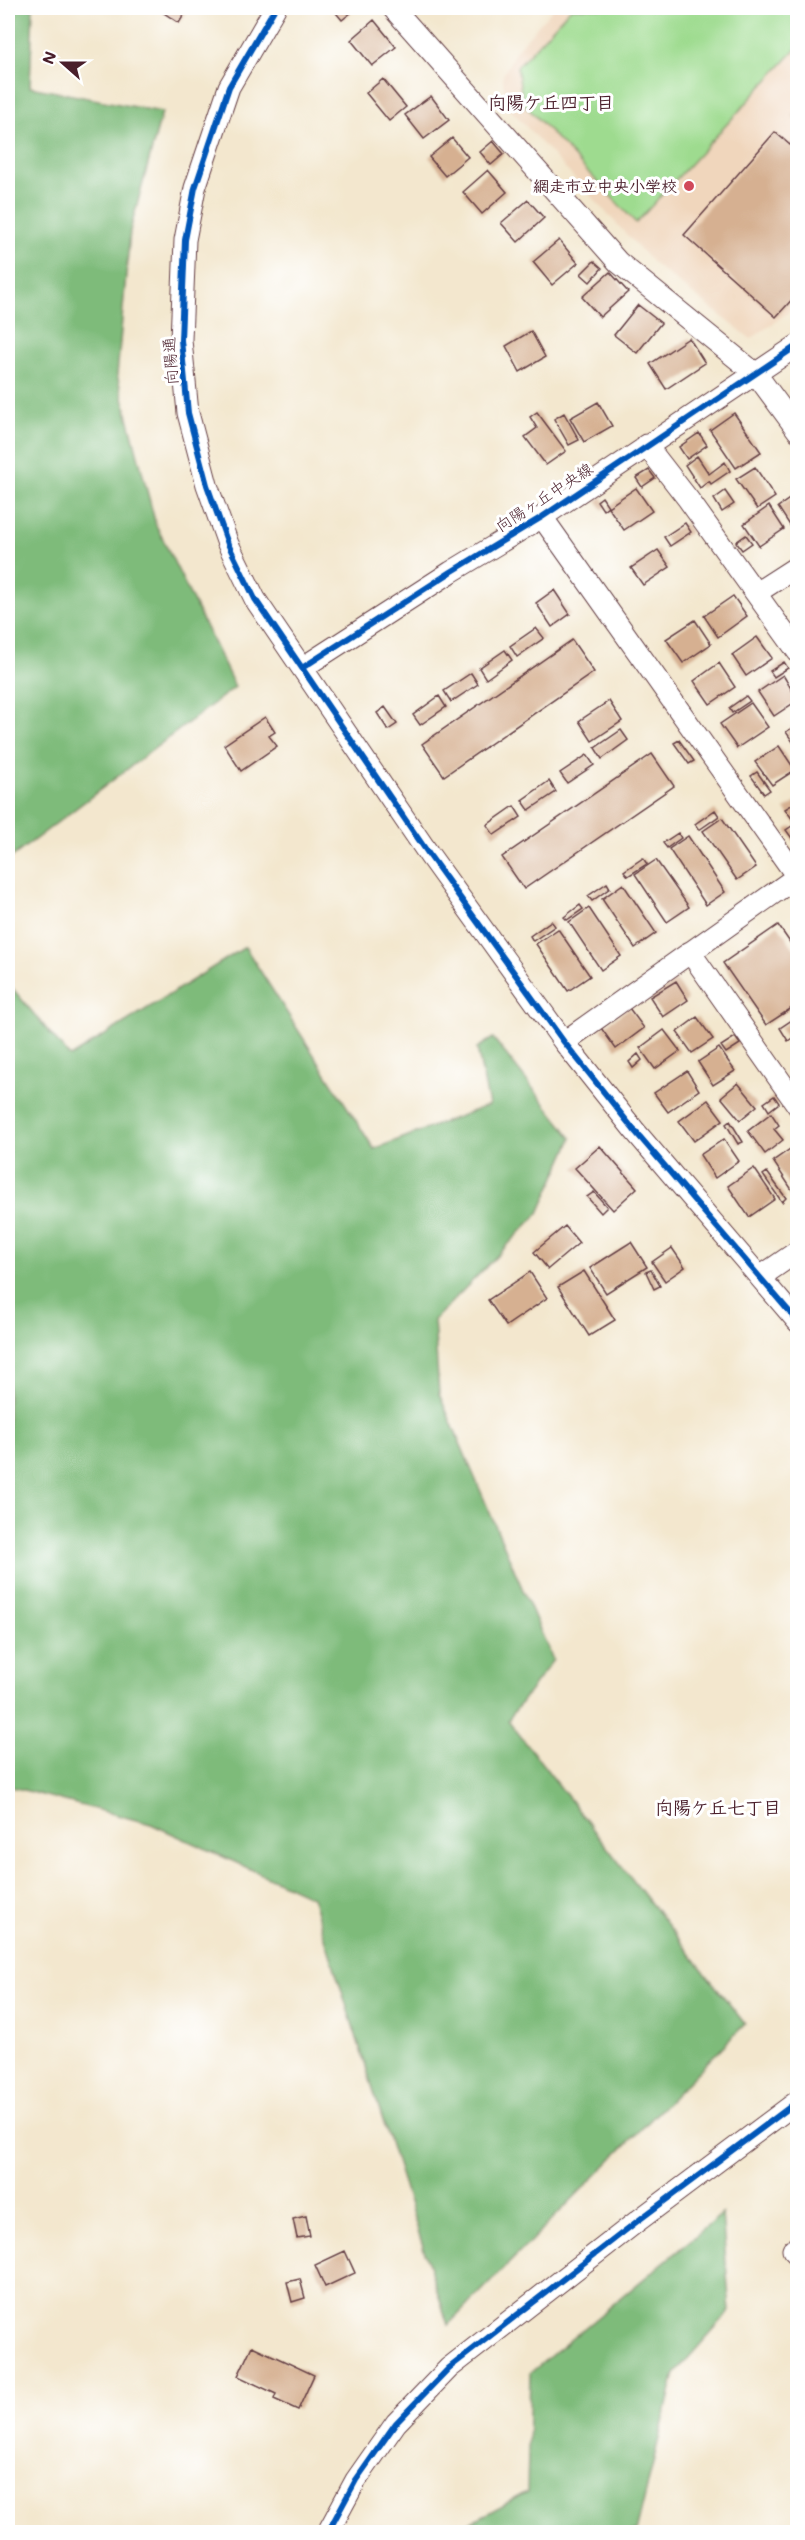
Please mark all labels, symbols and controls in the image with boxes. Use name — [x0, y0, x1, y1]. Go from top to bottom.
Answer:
north arrow — [33, 33, 93, 93]
text: N — [37, 48, 61, 67]
district label: 向陽ケ丘四丁目 — [488, 90, 614, 114]
place label: 網走市立中央小学校 — [533, 175, 677, 196]
marker: 網走市立中央小学校 — [682, 179, 696, 193]
street label: 向陽通 — [157, 336, 182, 386]
street label: 向陽ヶ丘中央線 — [491, 457, 596, 536]
district label: 向陽ケ丘七丁目 — [655, 1795, 781, 1819]

